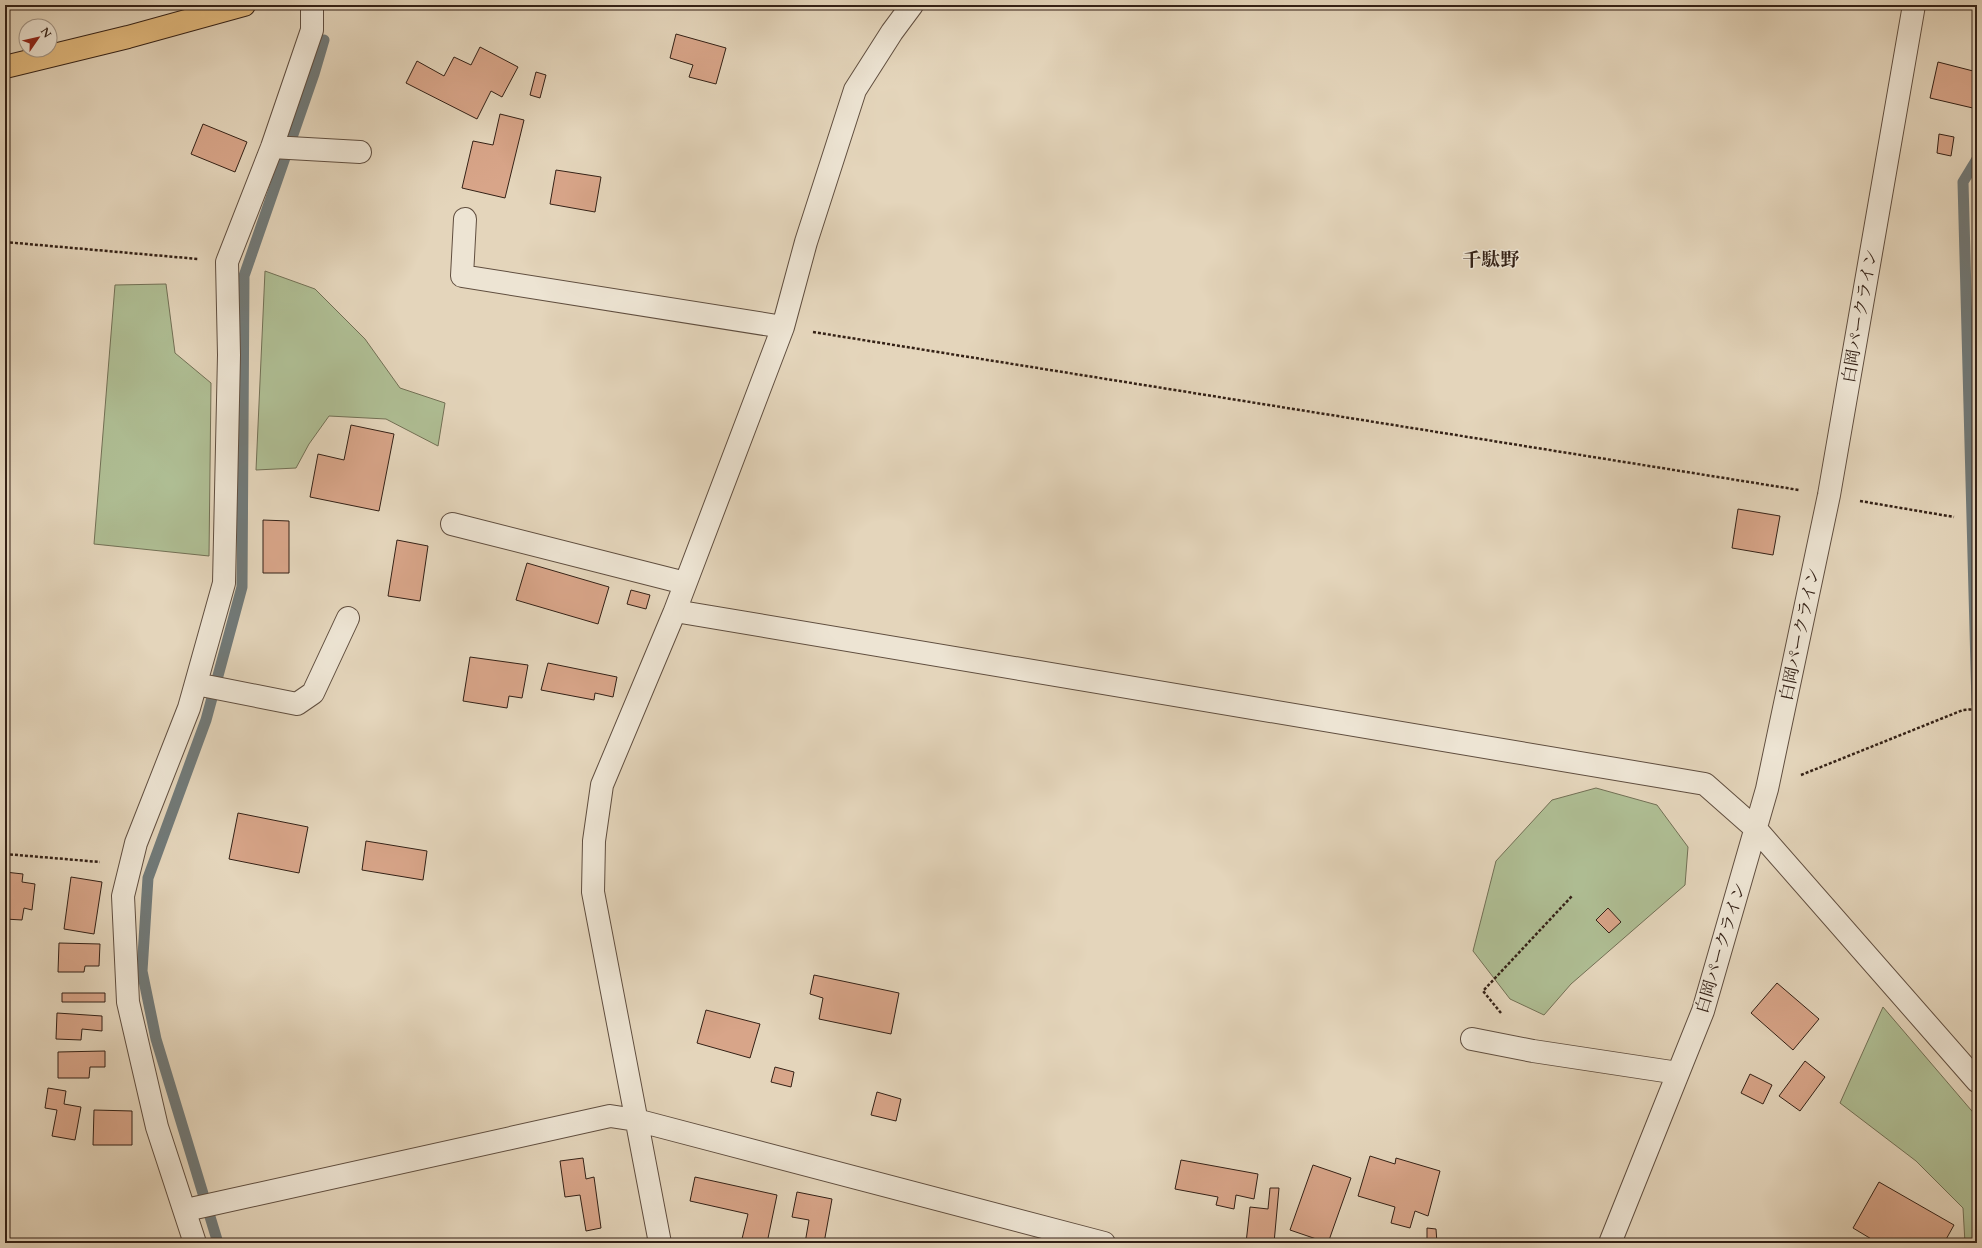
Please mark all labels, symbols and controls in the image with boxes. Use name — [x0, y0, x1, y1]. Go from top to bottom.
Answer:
north arrow — [18, 18, 58, 58]
text: N — [37, 25, 55, 41]
district label: 千駄野 — [1462, 247, 1520, 273]
street label: 白岡パークライン — [1837, 247, 1883, 385]
street label: 白岡パークライン — [1775, 565, 1825, 703]
street label: 白岡パークライン — [1690, 880, 1752, 1016]

